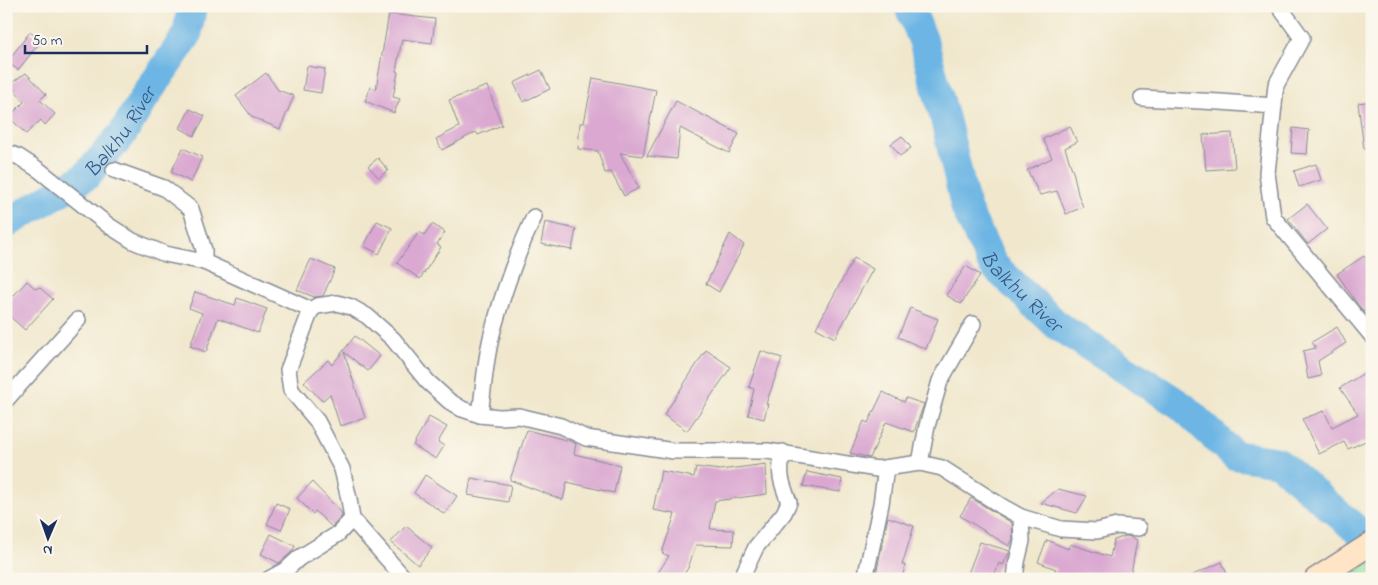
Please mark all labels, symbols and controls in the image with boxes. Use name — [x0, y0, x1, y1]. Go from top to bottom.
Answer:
scale bar — [25, 22, 148, 54]
text: 50 m — [32, 30, 63, 52]
water label: Balkhu River — [78, 80, 166, 185]
water label: Balkhu River — [972, 247, 1070, 342]
north arrow — [22, 512, 72, 562]
text: N — [43, 539, 53, 560]

